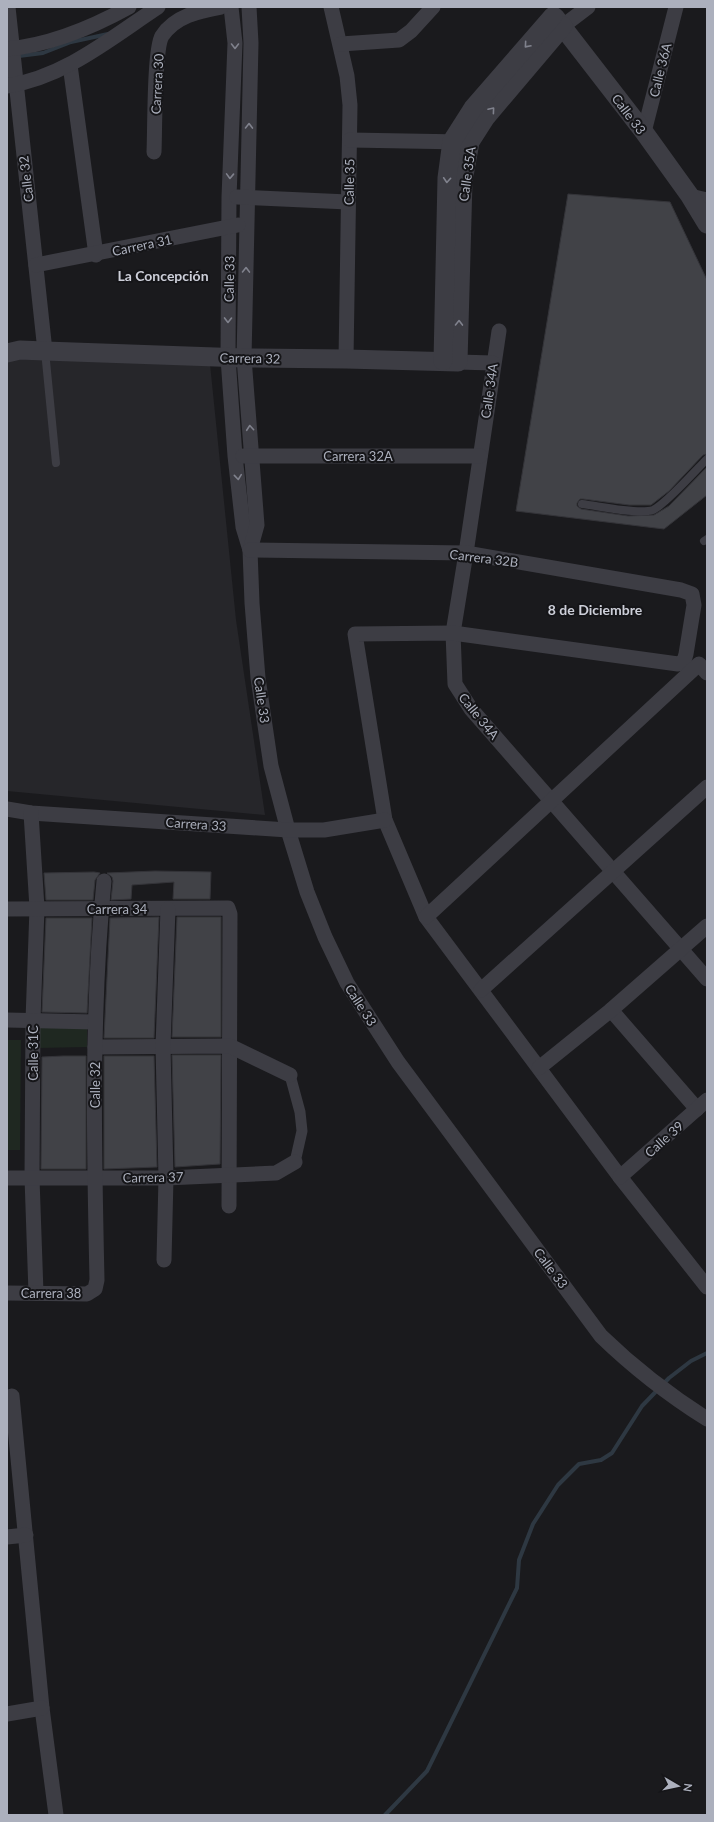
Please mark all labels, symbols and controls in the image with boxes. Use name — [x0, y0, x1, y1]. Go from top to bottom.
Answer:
one-way arrow — [525, 40, 532, 47]
street label: Calle 36A — [646, 41, 675, 99]
one-way arrow — [231, 43, 239, 49]
street label: Carrera 30 — [147, 53, 167, 115]
street label: Calle 33 — [609, 91, 649, 137]
one-way arrow — [487, 107, 494, 114]
one-way arrow — [245, 123, 253, 129]
street label: Calle 35A — [455, 145, 479, 203]
street label: Calle 32 — [15, 155, 37, 203]
street label: Calle 35 — [341, 159, 357, 205]
one-way arrow — [226, 173, 234, 179]
one-way arrow — [443, 177, 452, 183]
street label: Carrera 31 — [111, 231, 173, 259]
street label: Calle 33 — [221, 256, 237, 302]
district label: La Concepción — [117, 267, 209, 284]
one-way arrow — [242, 267, 250, 273]
one-way arrow — [224, 317, 233, 323]
one-way arrow — [455, 320, 463, 326]
street label: Carrera 32 — [220, 349, 280, 367]
street label: Calle 34A — [477, 362, 501, 420]
one-way arrow — [245, 425, 254, 431]
street label: Carrera 32A — [323, 448, 393, 464]
one-way arrow — [233, 474, 242, 480]
street label: Carrera 32B — [449, 546, 519, 570]
district label: 8 de Diciembre — [548, 601, 643, 618]
street label: Calle 33 — [251, 676, 273, 724]
street label: Calle 34A — [455, 689, 503, 743]
street label: Carrera 33 — [165, 814, 227, 834]
street label: Carrera 34 — [87, 901, 148, 917]
street label: Calle 33 — [342, 981, 380, 1029]
street label: Calle 31C — [25, 1025, 41, 1081]
street label: Calle 32 — [87, 1062, 103, 1108]
street label: Calle 39 — [641, 1117, 687, 1161]
street label: Carrera 37 — [123, 1168, 184, 1186]
street label: Calle 33 — [531, 1245, 571, 1291]
street label: Carrera 38 — [21, 1285, 81, 1301]
north arrow — [658, 1766, 698, 1806]
text: N — [681, 1782, 695, 1793]

